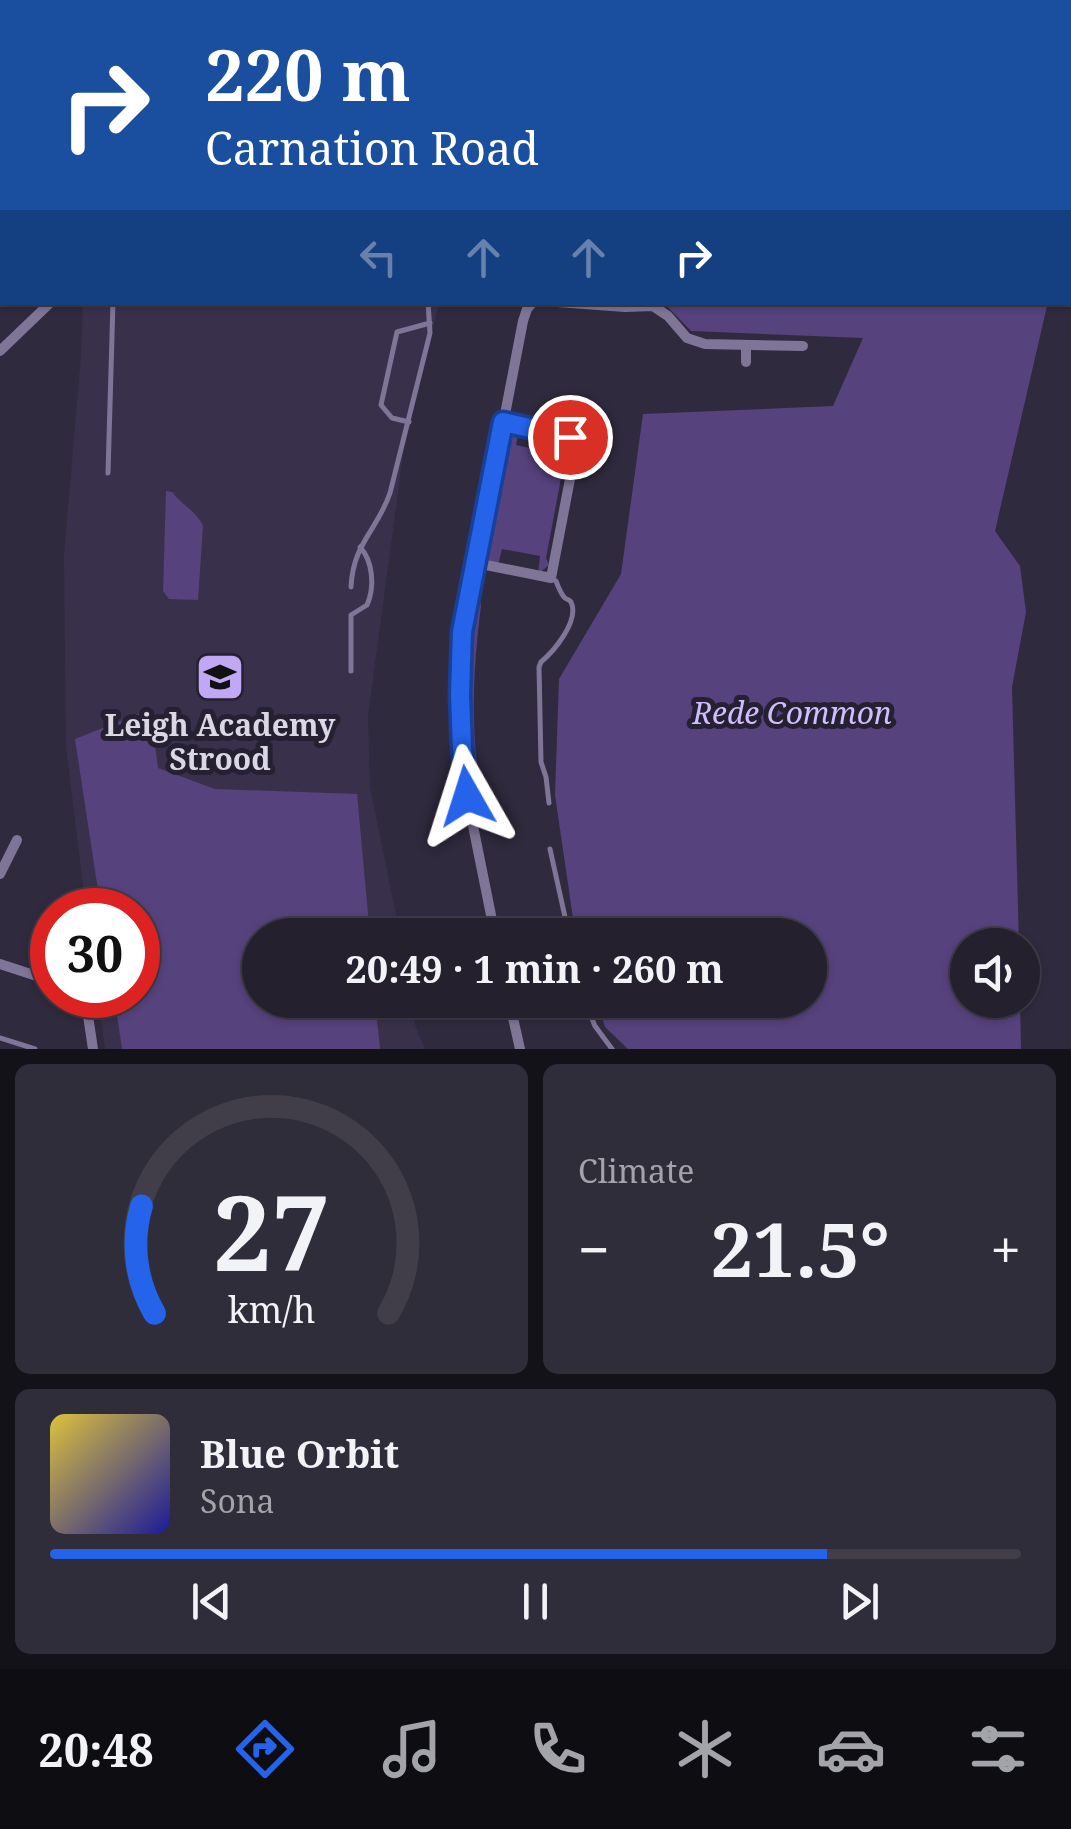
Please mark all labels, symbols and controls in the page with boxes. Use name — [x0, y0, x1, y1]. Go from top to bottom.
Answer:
text: 220 m — [205, 26, 411, 122]
icon: right — [40, 40, 170, 170]
text: Carnation Road — [205, 117, 539, 178]
icon: left — [351, 230, 406, 285]
icon: ahead — [456, 230, 511, 285]
icon: ahead — [561, 230, 616, 285]
icon: right — [666, 230, 721, 285]
pin — [528, 395, 613, 480]
icon: arrive — [543, 410, 598, 465]
school or university icon: Leigh Academy Strood — [194, 651, 246, 703]
park label: Rede Common — [691, 692, 892, 733]
place label: Leigh Academy Strood — [105, 704, 336, 779]
position arrow — [415, 744, 519, 848]
speed limit sign: 30 — [30, 888, 160, 1018]
map controls — [950, 928, 1040, 1018]
button: sound — [950, 928, 1040, 1018]
text: 20:49 · 1 min · 260 m — [345, 942, 724, 994]
text: Climate — [578, 1149, 694, 1192]
text: 27 — [213, 1160, 330, 1301]
text: 21.5° — [710, 1197, 890, 1299]
text: − — [578, 1211, 610, 1286]
text: + — [990, 1211, 1021, 1286]
text: km/h — [228, 1285, 315, 1333]
text: Blue Orbit — [200, 1427, 399, 1479]
text: Sona — [200, 1479, 275, 1522]
icon: previous — [184, 1574, 239, 1629]
icon: pause — [508, 1574, 563, 1629]
icon: next — [832, 1574, 887, 1629]
icon: directions — [230, 1714, 300, 1784]
icon: music — [377, 1714, 447, 1784]
icon: phone — [523, 1714, 593, 1784]
icon: climate — [670, 1714, 740, 1784]
icon: car — [816, 1714, 886, 1784]
icon: filters — [963, 1714, 1033, 1784]
text: 20:48 — [38, 1719, 154, 1780]

